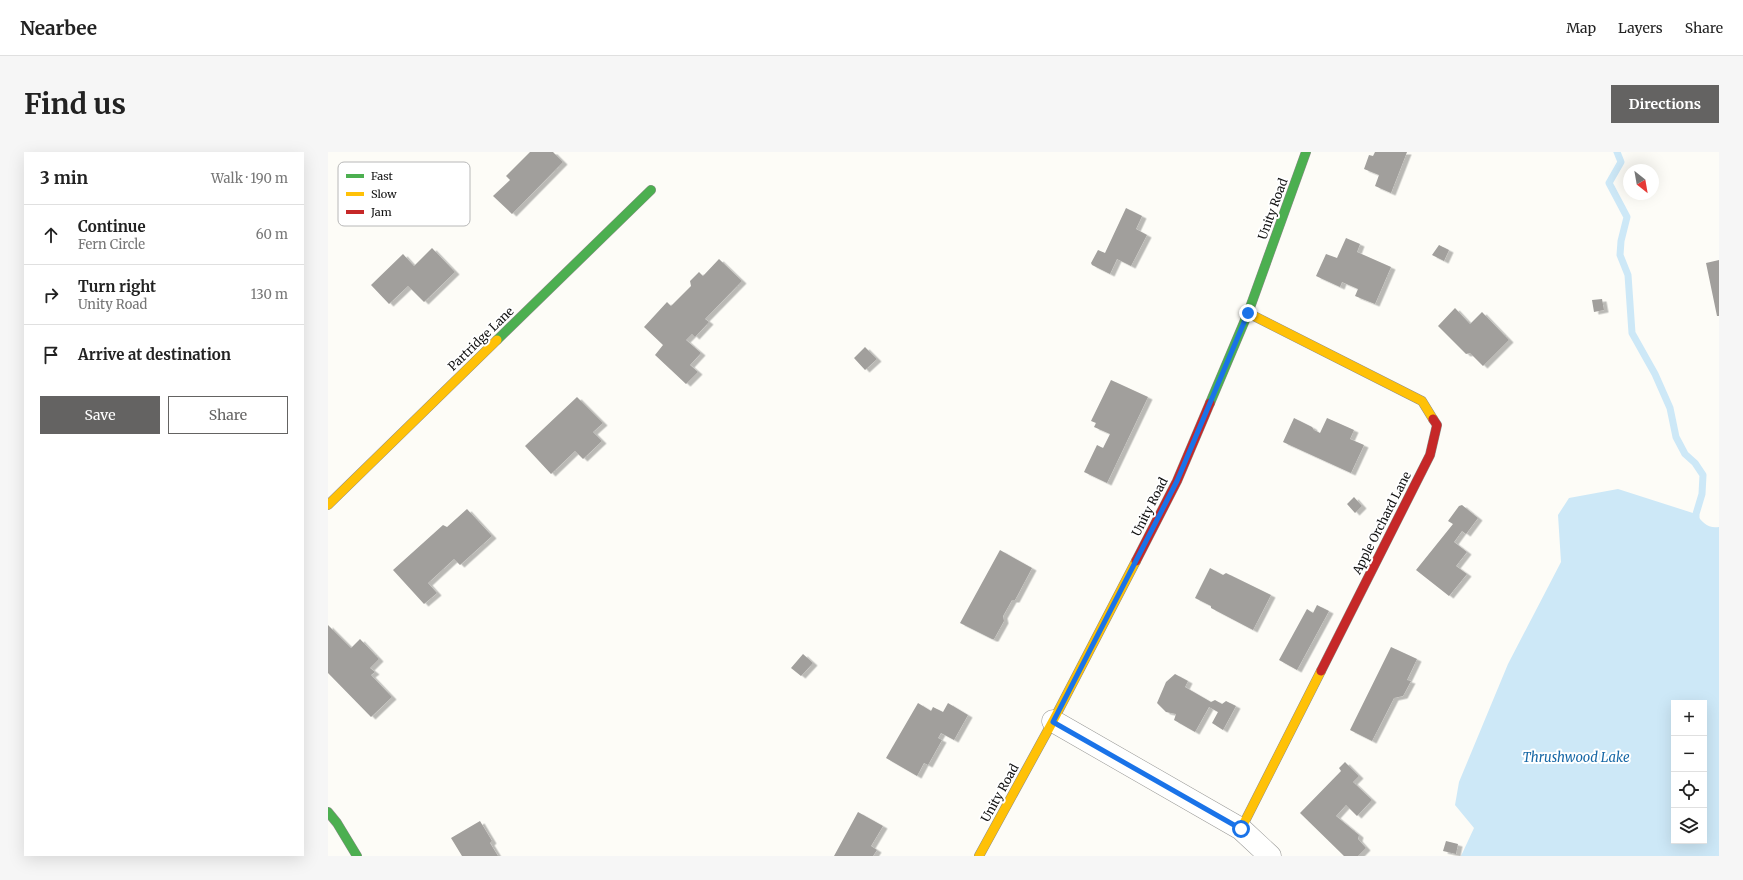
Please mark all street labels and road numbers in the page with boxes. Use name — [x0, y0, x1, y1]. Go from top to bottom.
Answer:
street label: Unity Road — [1255, 176, 1291, 241]
street label: Partridge Lane — [445, 304, 517, 374]
street label: Apple Orchard Lane — [1349, 469, 1414, 578]
street label: Unity Road — [1128, 475, 1171, 539]
street label: Unity Road — [977, 761, 1022, 824]

